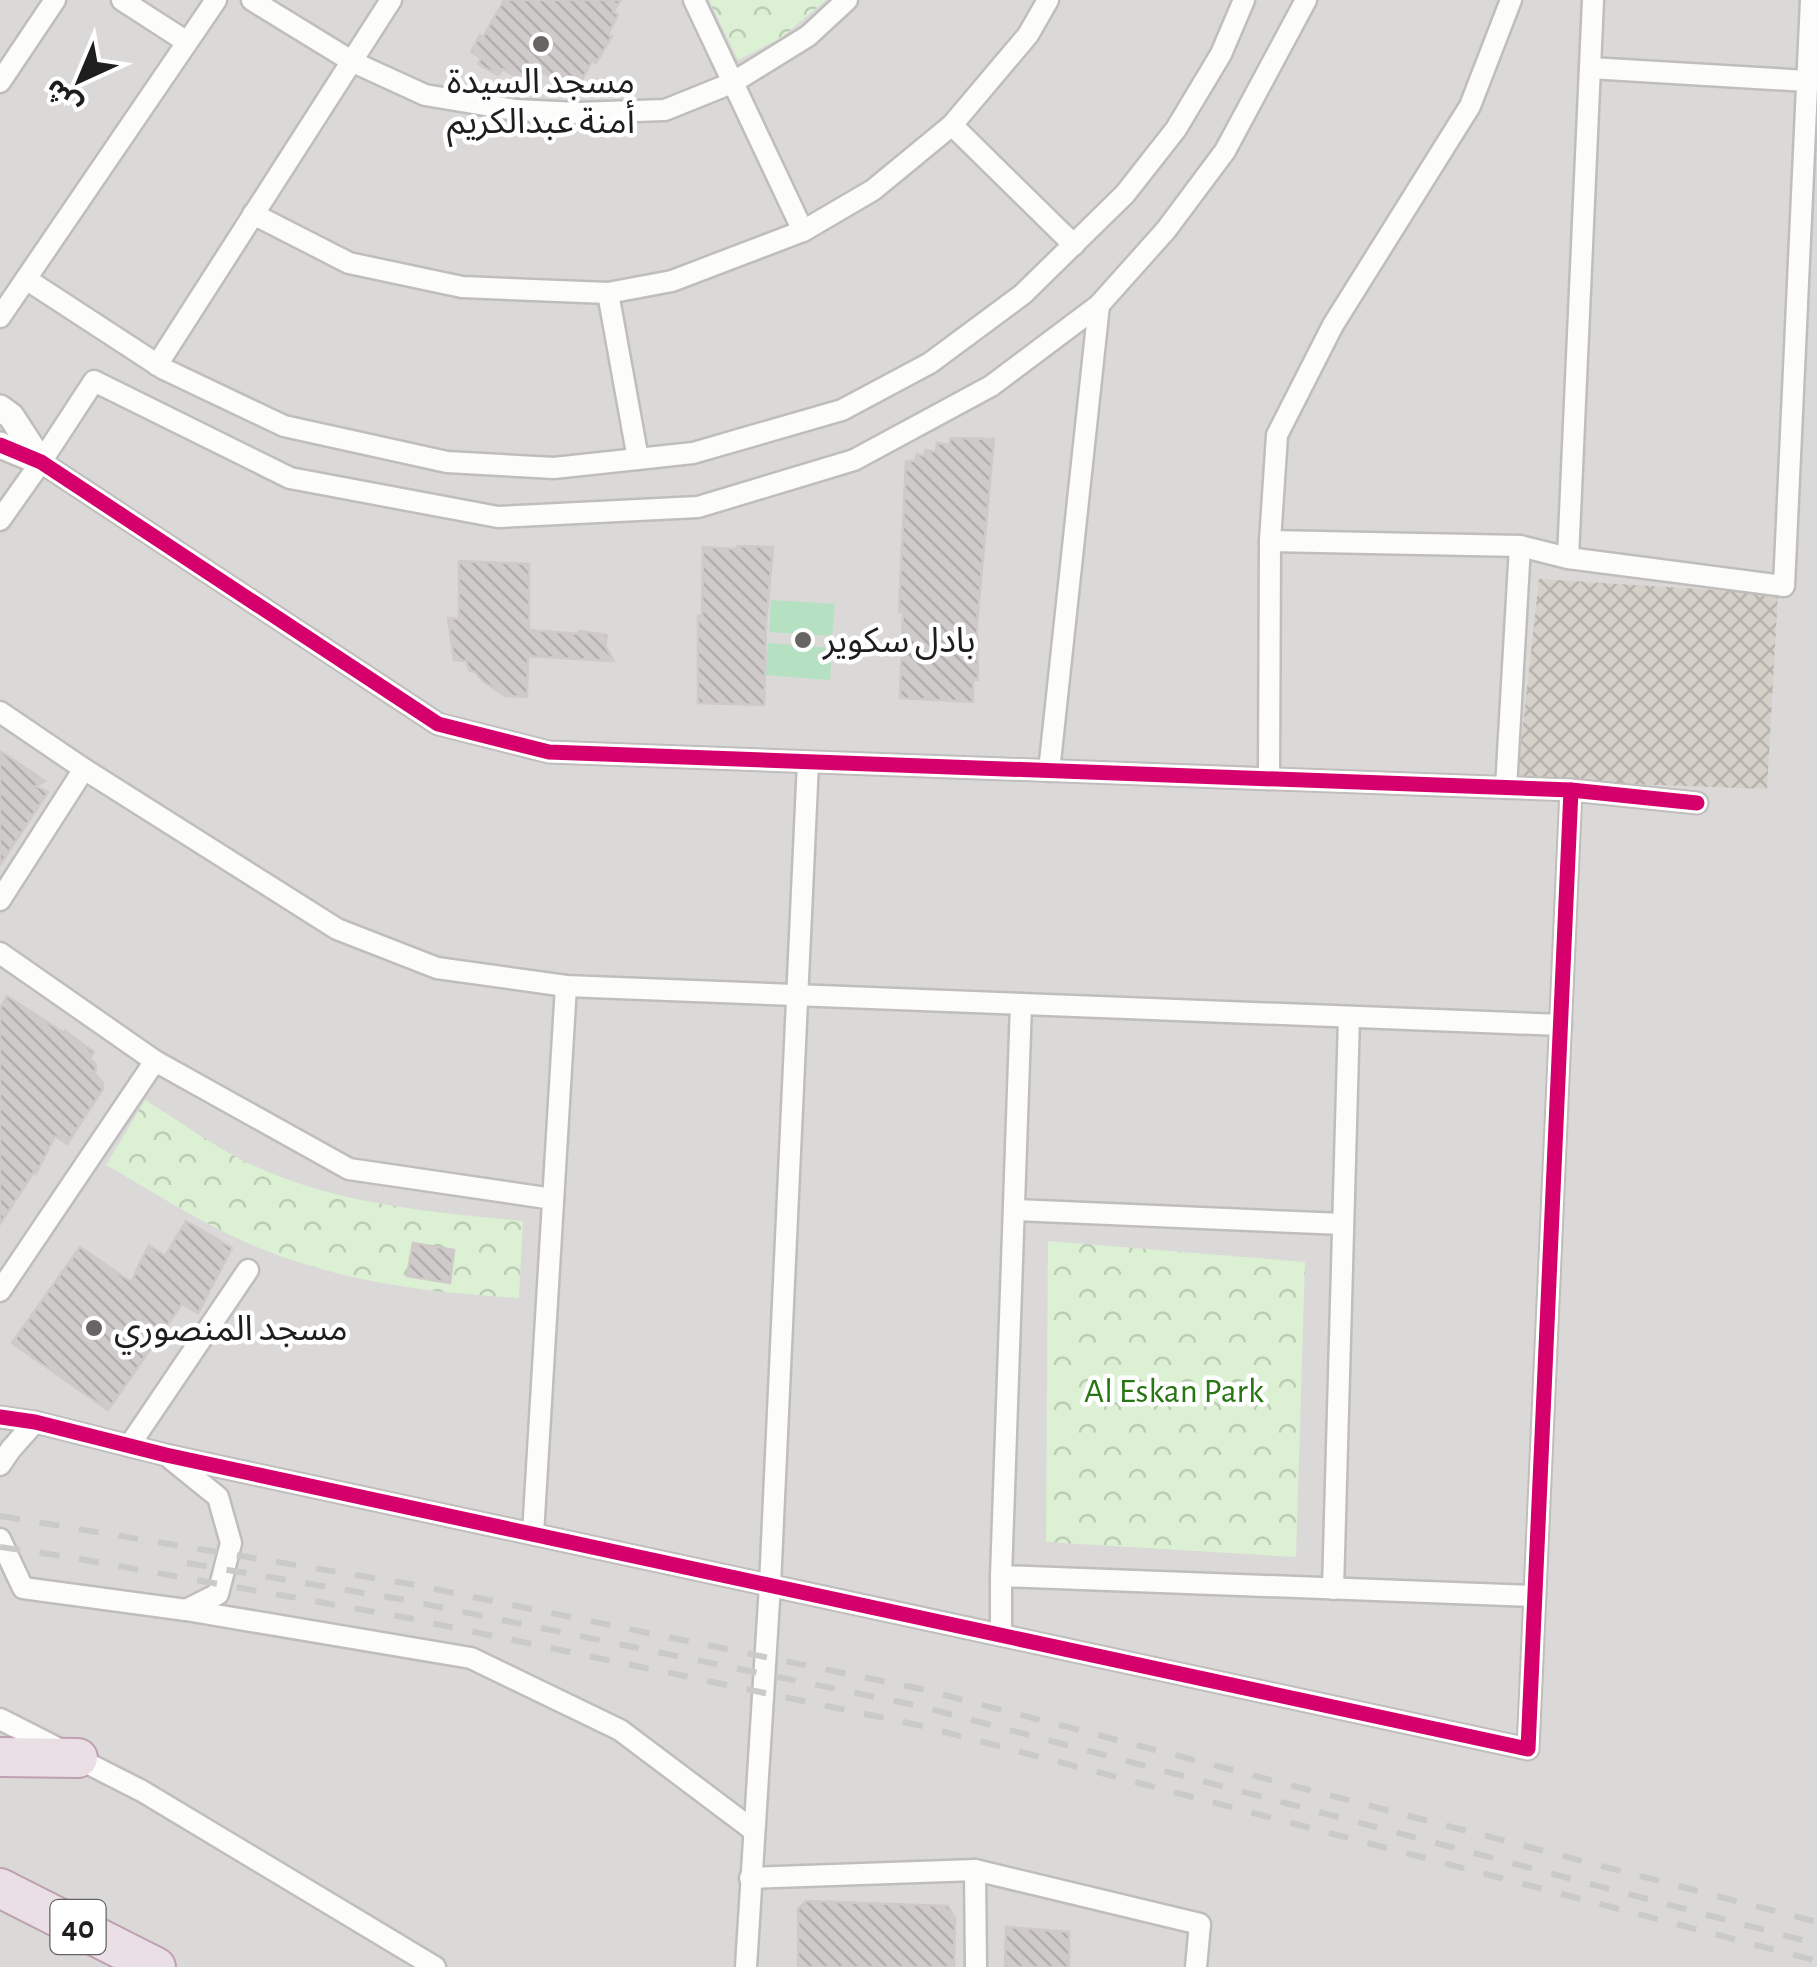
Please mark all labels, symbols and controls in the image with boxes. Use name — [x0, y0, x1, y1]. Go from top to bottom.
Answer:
north arrow — [30, 30, 130, 130]
marker: مسجد السيدة أمنة عبدالكريم — [530, 33, 552, 55]
place label: مسجد السيدة أمنة عبدالكريم — [447, 65, 635, 148]
text: ش — [40, 73, 88, 120]
place label: بادل سكوير — [822, 624, 975, 660]
marker: بادل سكوير — [792, 629, 814, 651]
place label: مسجد المنصوري — [114, 1312, 348, 1355]
marker: مسجد المنصوري — [83, 1317, 105, 1339]
park label: Al Eskan Park — [1084, 1374, 1264, 1409]
road number: 40 — [50, 1900, 106, 1954]

